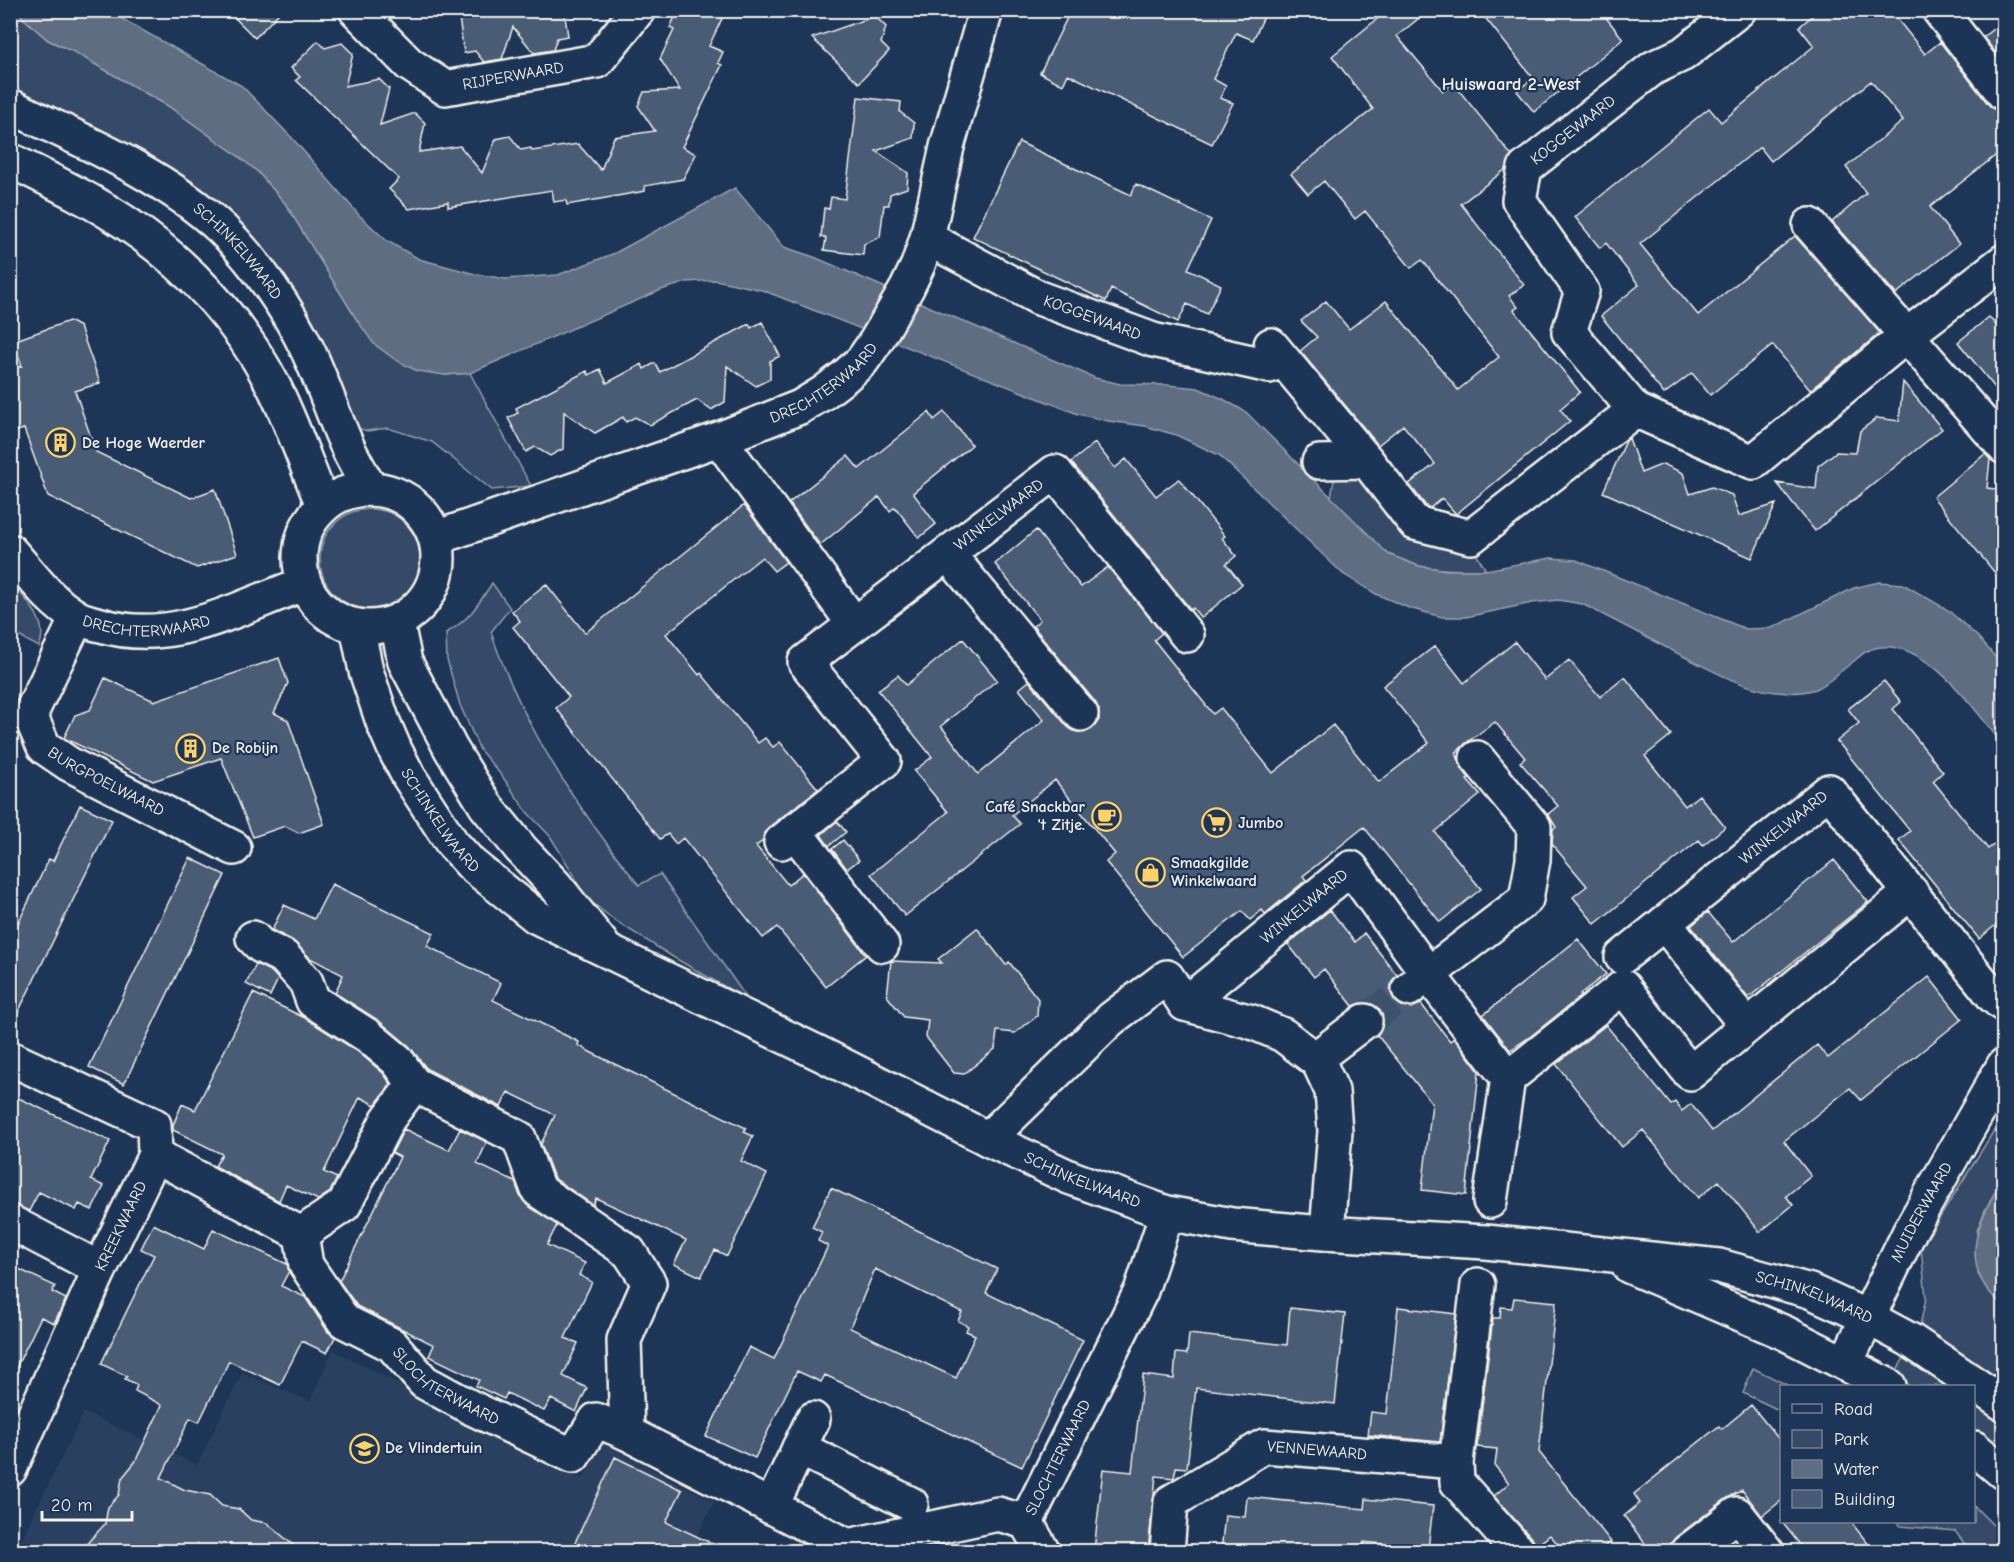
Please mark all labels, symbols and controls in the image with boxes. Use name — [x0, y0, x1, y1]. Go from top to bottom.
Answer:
street label: RIJPERWAARD — [461, 58, 565, 94]
district label: Huiswaard 2-West — [1442, 74, 1581, 95]
street label: KOGGEWAARD — [1527, 91, 1619, 169]
street label: SCHINKELWAARD — [190, 199, 285, 303]
street label: KOGGEWAARD — [1041, 292, 1144, 344]
street label: DRECHTERWAARD — [767, 339, 881, 427]
building icon: De Hoge Waerder — [45, 427, 77, 459]
place label: De Hoge Waerder — [82, 434, 205, 452]
street label: WINKELWAARD — [950, 475, 1047, 555]
street label: DRECHTERWAARD — [80, 611, 212, 640]
building icon: De Robijn — [175, 732, 207, 764]
place label: De Robijn — [212, 739, 278, 757]
street label: BURGPOELWAARD — [44, 743, 167, 820]
street label: SCHINKELWAARD — [397, 765, 483, 876]
street label: WINKELWAARD — [1736, 787, 1831, 868]
place label: Café Snackbar 't Zitje. — [985, 798, 1086, 834]
cafe icon: Café Snackbar 't Zitje. — [1090, 800, 1122, 832]
supermarket icon: Jumbo — [1201, 807, 1233, 839]
place label: Jumbo — [1238, 814, 1283, 832]
place label: Smaakgilde Winkelwaard — [1171, 854, 1257, 890]
shop icon: Smaakgilde Winkelwaard — [1134, 856, 1166, 888]
street label: WINKELWAARD — [1257, 865, 1351, 947]
street label: SCHINKELWAARD — [1021, 1148, 1143, 1211]
street label: MUIDERWAARD — [1887, 1159, 1956, 1265]
street label: KREEKWAARD — [91, 1178, 151, 1274]
street label: SCHINKELWAARD — [1753, 1267, 1876, 1327]
street label: SLOCHTERWAARD — [389, 1344, 502, 1429]
legend — [1780, 1385, 1975, 1523]
street label: SLOCHTERWAARD — [1022, 1397, 1094, 1518]
text: Road — [1834, 1399, 1873, 1420]
text: Park — [1834, 1429, 1869, 1450]
school or university icon: De Vlindertuin — [348, 1432, 380, 1464]
street label: VENNEWAARD — [1266, 1437, 1368, 1464]
place label: De Vlindertuin — [385, 1439, 482, 1457]
text: Water — [1834, 1459, 1879, 1480]
scale bar — [42, 1484, 132, 1522]
text: Building — [1834, 1489, 1896, 1510]
text: 20 m — [51, 1495, 92, 1516]

